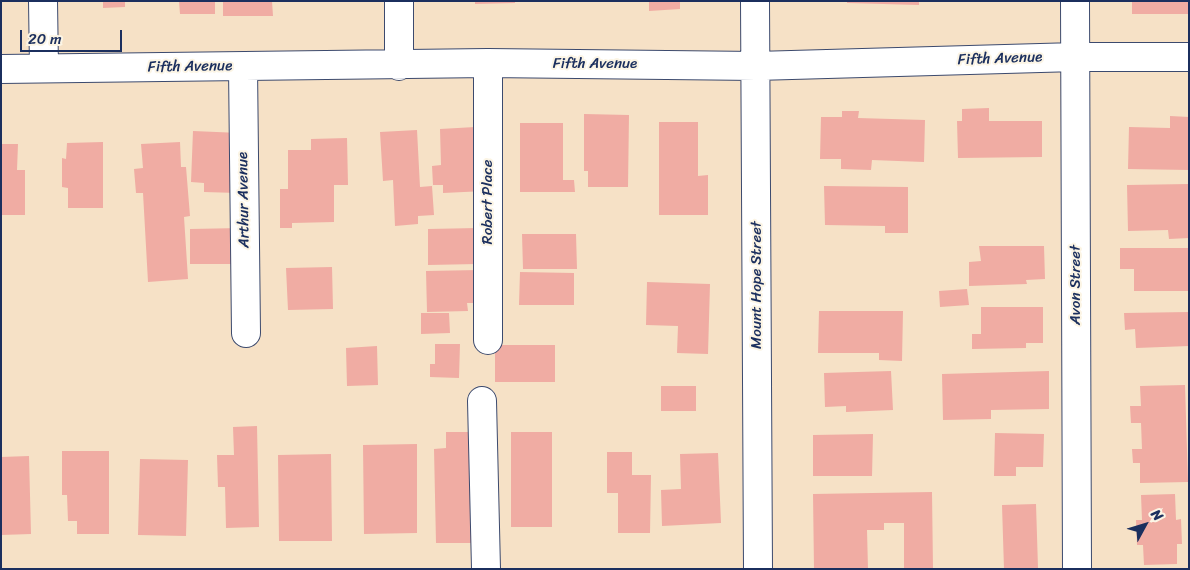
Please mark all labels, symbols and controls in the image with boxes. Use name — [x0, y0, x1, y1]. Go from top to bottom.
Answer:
scale bar — [22, 20, 125, 52]
text: 20 m — [28, 26, 62, 52]
street label: Fifth Avenue — [957, 49, 1043, 69]
street label: Fifth Avenue — [553, 55, 637, 73]
street label: Fifth Avenue — [148, 57, 232, 77]
street label: Arthur Avenue — [234, 152, 254, 248]
street label: Robert Place — [479, 160, 497, 244]
street label: Mount Hope Street — [748, 221, 766, 349]
street label: Avon Street — [1067, 245, 1085, 325]
north arrow — [1120, 500, 1170, 550]
text: N — [1144, 504, 1170, 527]

